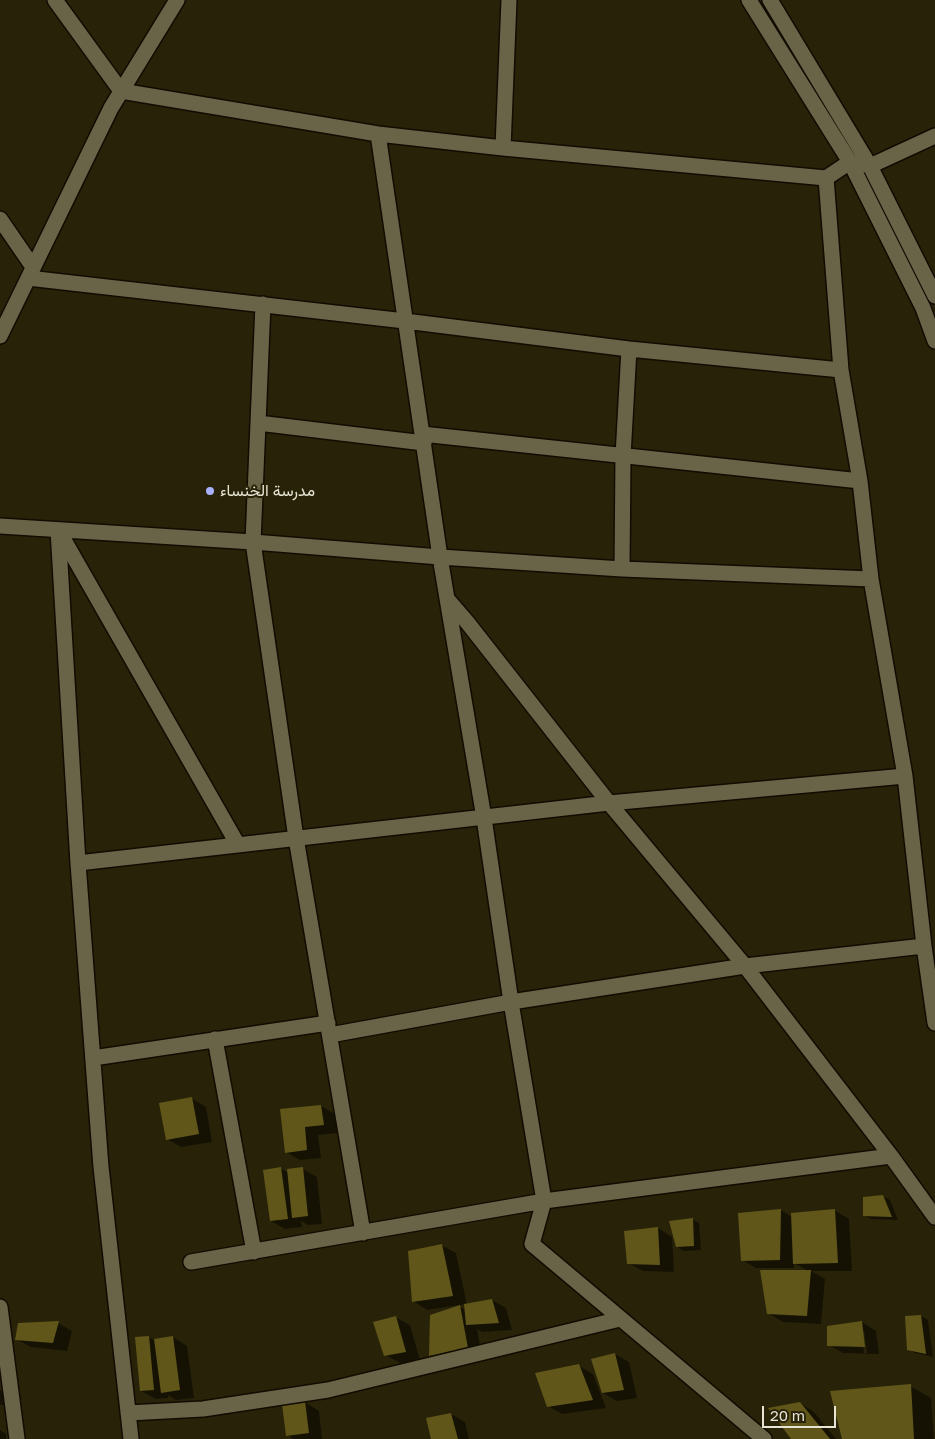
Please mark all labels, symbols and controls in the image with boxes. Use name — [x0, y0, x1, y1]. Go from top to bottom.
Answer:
place label: مدرسة الخنساء — [220, 481, 315, 501]
marker: مدرسة الخنساء — [204, 485, 216, 497]
scale bar — [765, 1396, 839, 1428]
text: 20 m — [770, 1406, 805, 1424]

